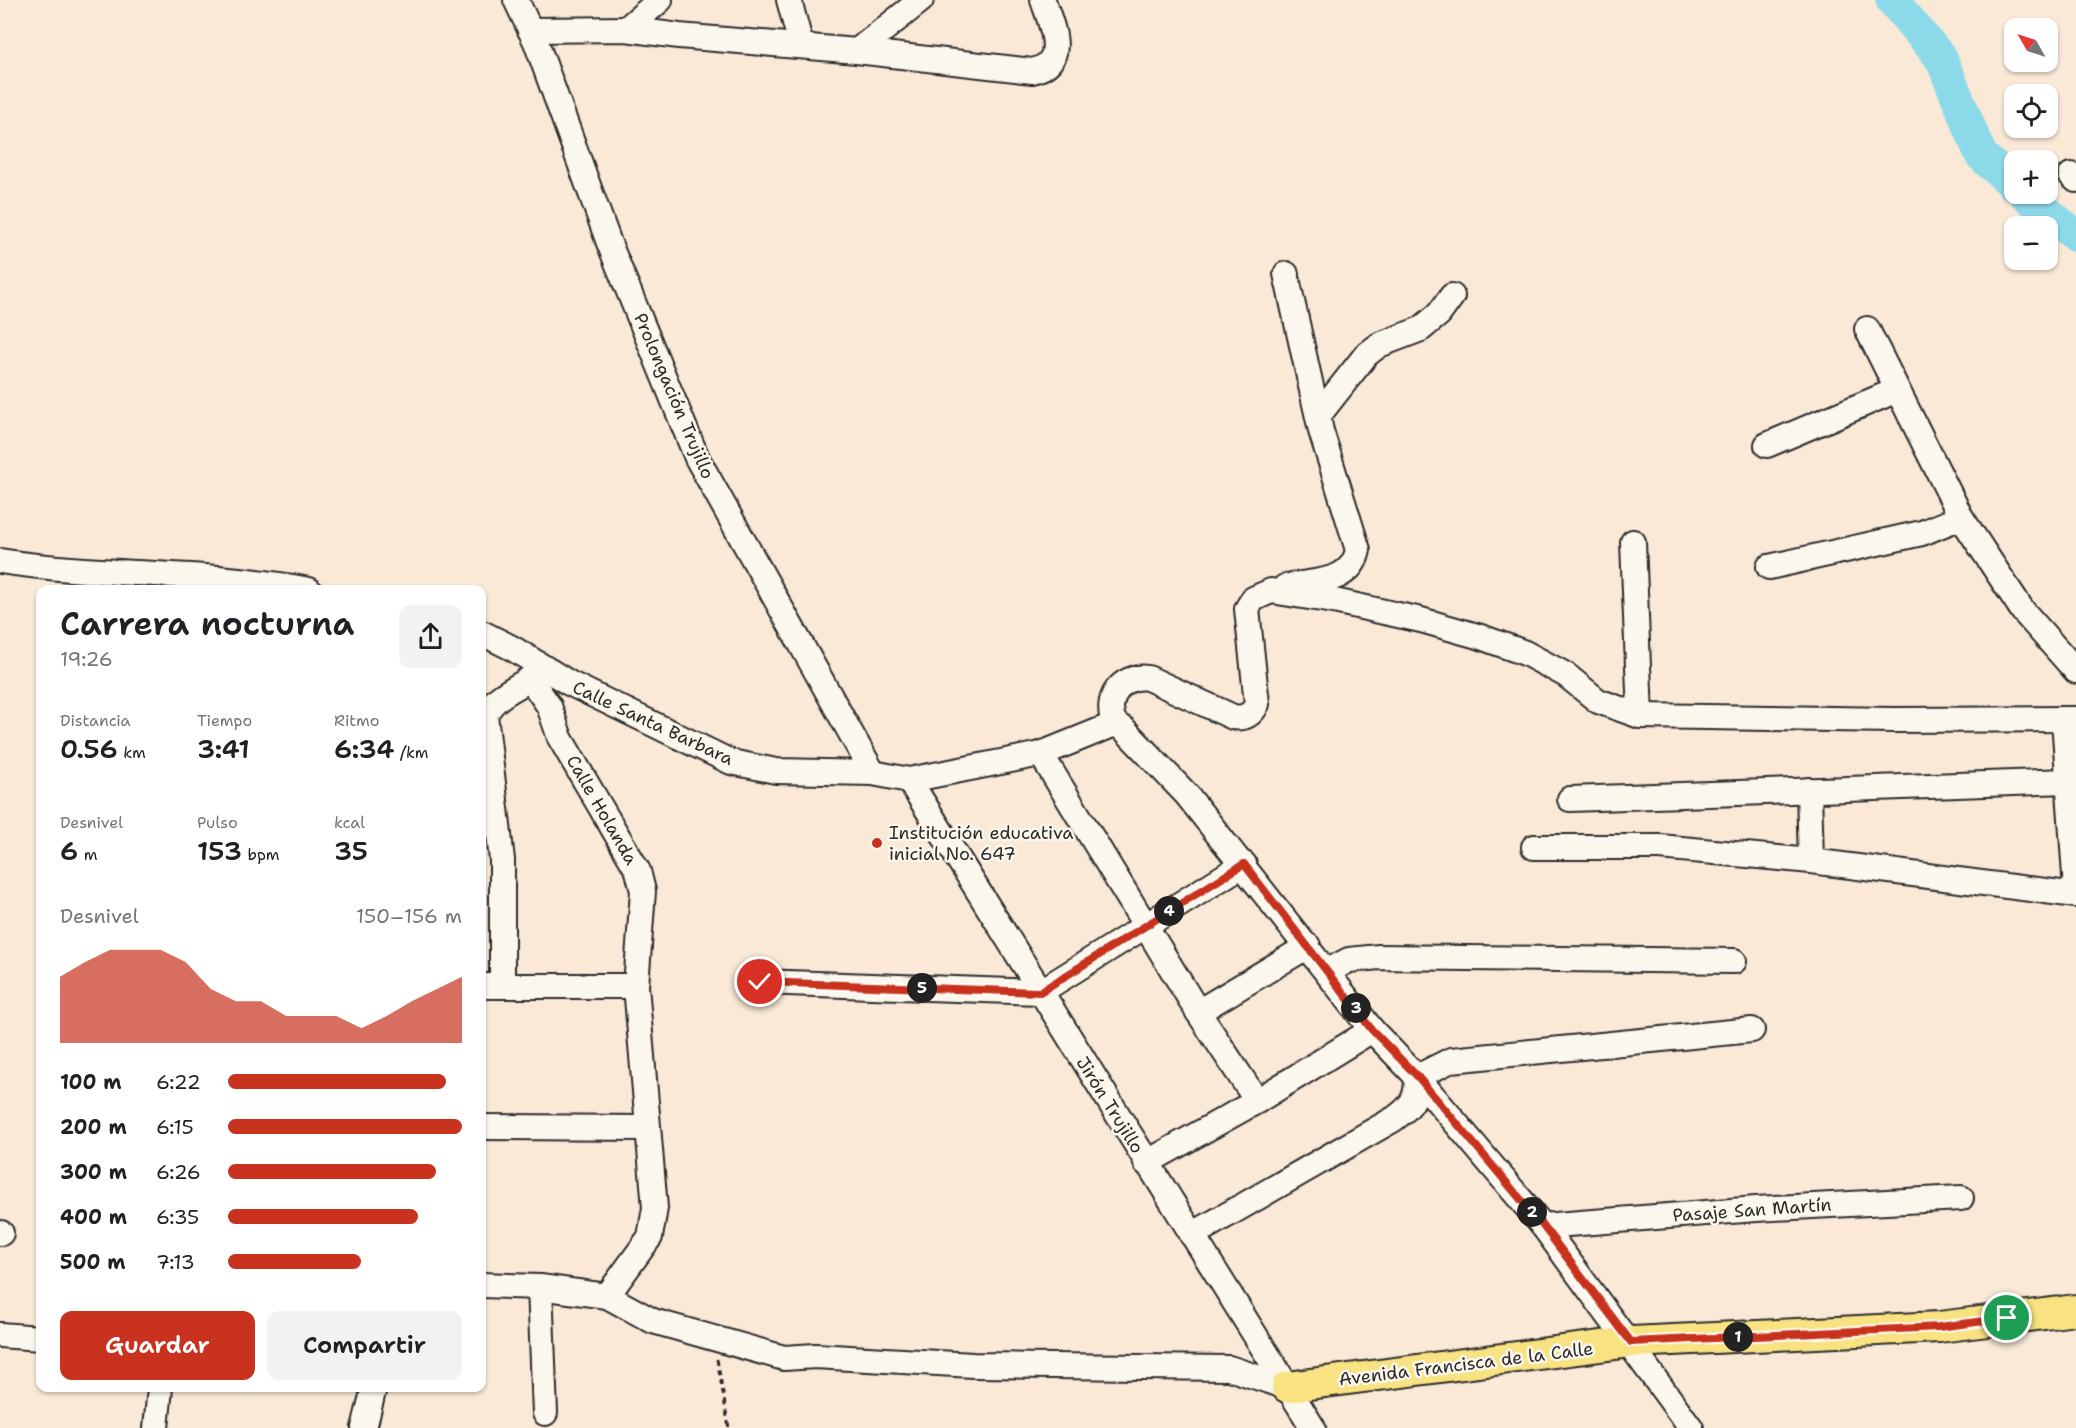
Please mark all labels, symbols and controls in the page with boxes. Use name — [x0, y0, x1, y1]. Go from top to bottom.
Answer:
north arrow — [2004, 18, 2058, 72]
map controls — [2004, 18, 2058, 270]
button: locate — [2004, 84, 2058, 138]
button: + — [2004, 150, 2058, 204]
button: − — [2004, 216, 2058, 270]
street label: Prolongación Trujillo — [628, 309, 720, 483]
text: Carrera nocturna — [60, 601, 354, 646]
button: share — [399, 605, 462, 668]
text: 19:26 — [60, 646, 113, 672]
street label: Calle Santa Barbara — [569, 675, 737, 771]
text: Distancia — [60, 710, 131, 731]
text: Tiempo — [197, 710, 252, 731]
text: Ritmo — [334, 710, 379, 731]
text: 0.56 — [60, 731, 118, 766]
text: 3:41 — [197, 731, 250, 766]
text: 6:34 — [334, 731, 395, 766]
text: km — [118, 742, 146, 763]
text: /km — [395, 742, 429, 763]
street label: Calle Holanda — [561, 751, 643, 869]
text: Desnivel — [60, 812, 123, 833]
text: Pulso — [197, 812, 238, 833]
text: kcal — [334, 812, 365, 833]
place label: Institución educativa inicial No. 647 — [889, 821, 1074, 866]
text: 6 — [60, 833, 78, 868]
text: 153 — [197, 833, 242, 868]
text: 35 — [334, 833, 368, 868]
marker: Institución educativa inicial No. 647 — [870, 836, 884, 850]
text: m — [78, 844, 97, 865]
text: bpm — [242, 844, 280, 865]
pin: 4 — [1154, 896, 1184, 926]
text: 4 — [1163, 900, 1175, 921]
text: Desnivel — [60, 903, 139, 929]
text: 150–156 m — [356, 903, 462, 929]
pin — [734, 956, 785, 1007]
icon: check — [743, 965, 776, 998]
pin: 5 — [907, 973, 937, 1003]
text: 5 — [917, 977, 927, 998]
pin: 3 — [1341, 993, 1371, 1023]
text: 3 — [1350, 997, 1362, 1018]
street label: Jirón Trujillo — [1071, 1052, 1149, 1158]
text: 100 m — [60, 1069, 122, 1095]
text: 6:22 — [156, 1069, 201, 1095]
text: 200 m — [60, 1114, 127, 1140]
text: 6:15 — [156, 1114, 194, 1140]
text: 300 m — [60, 1159, 127, 1185]
text: 6:26 — [156, 1159, 201, 1185]
street label: Pasaje San Martín — [1672, 1192, 1832, 1228]
pin: 2 — [1517, 1197, 1547, 1227]
text: 2 — [1526, 1201, 1538, 1222]
text: 400 m — [60, 1204, 127, 1230]
text: 6:35 — [156, 1204, 199, 1230]
text: 500 m — [60, 1249, 126, 1275]
text: 7:13 — [156, 1249, 195, 1275]
pin — [1981, 1292, 2032, 1343]
icon: arrive — [1990, 1301, 2023, 1334]
button: Guardar — [60, 1311, 255, 1380]
button: Compartir — [267, 1311, 462, 1380]
pin: 1 — [1723, 1322, 1753, 1352]
text: 1 — [1734, 1326, 1742, 1347]
street label: Avenida Francisca de la Calle — [1337, 1336, 1595, 1392]

